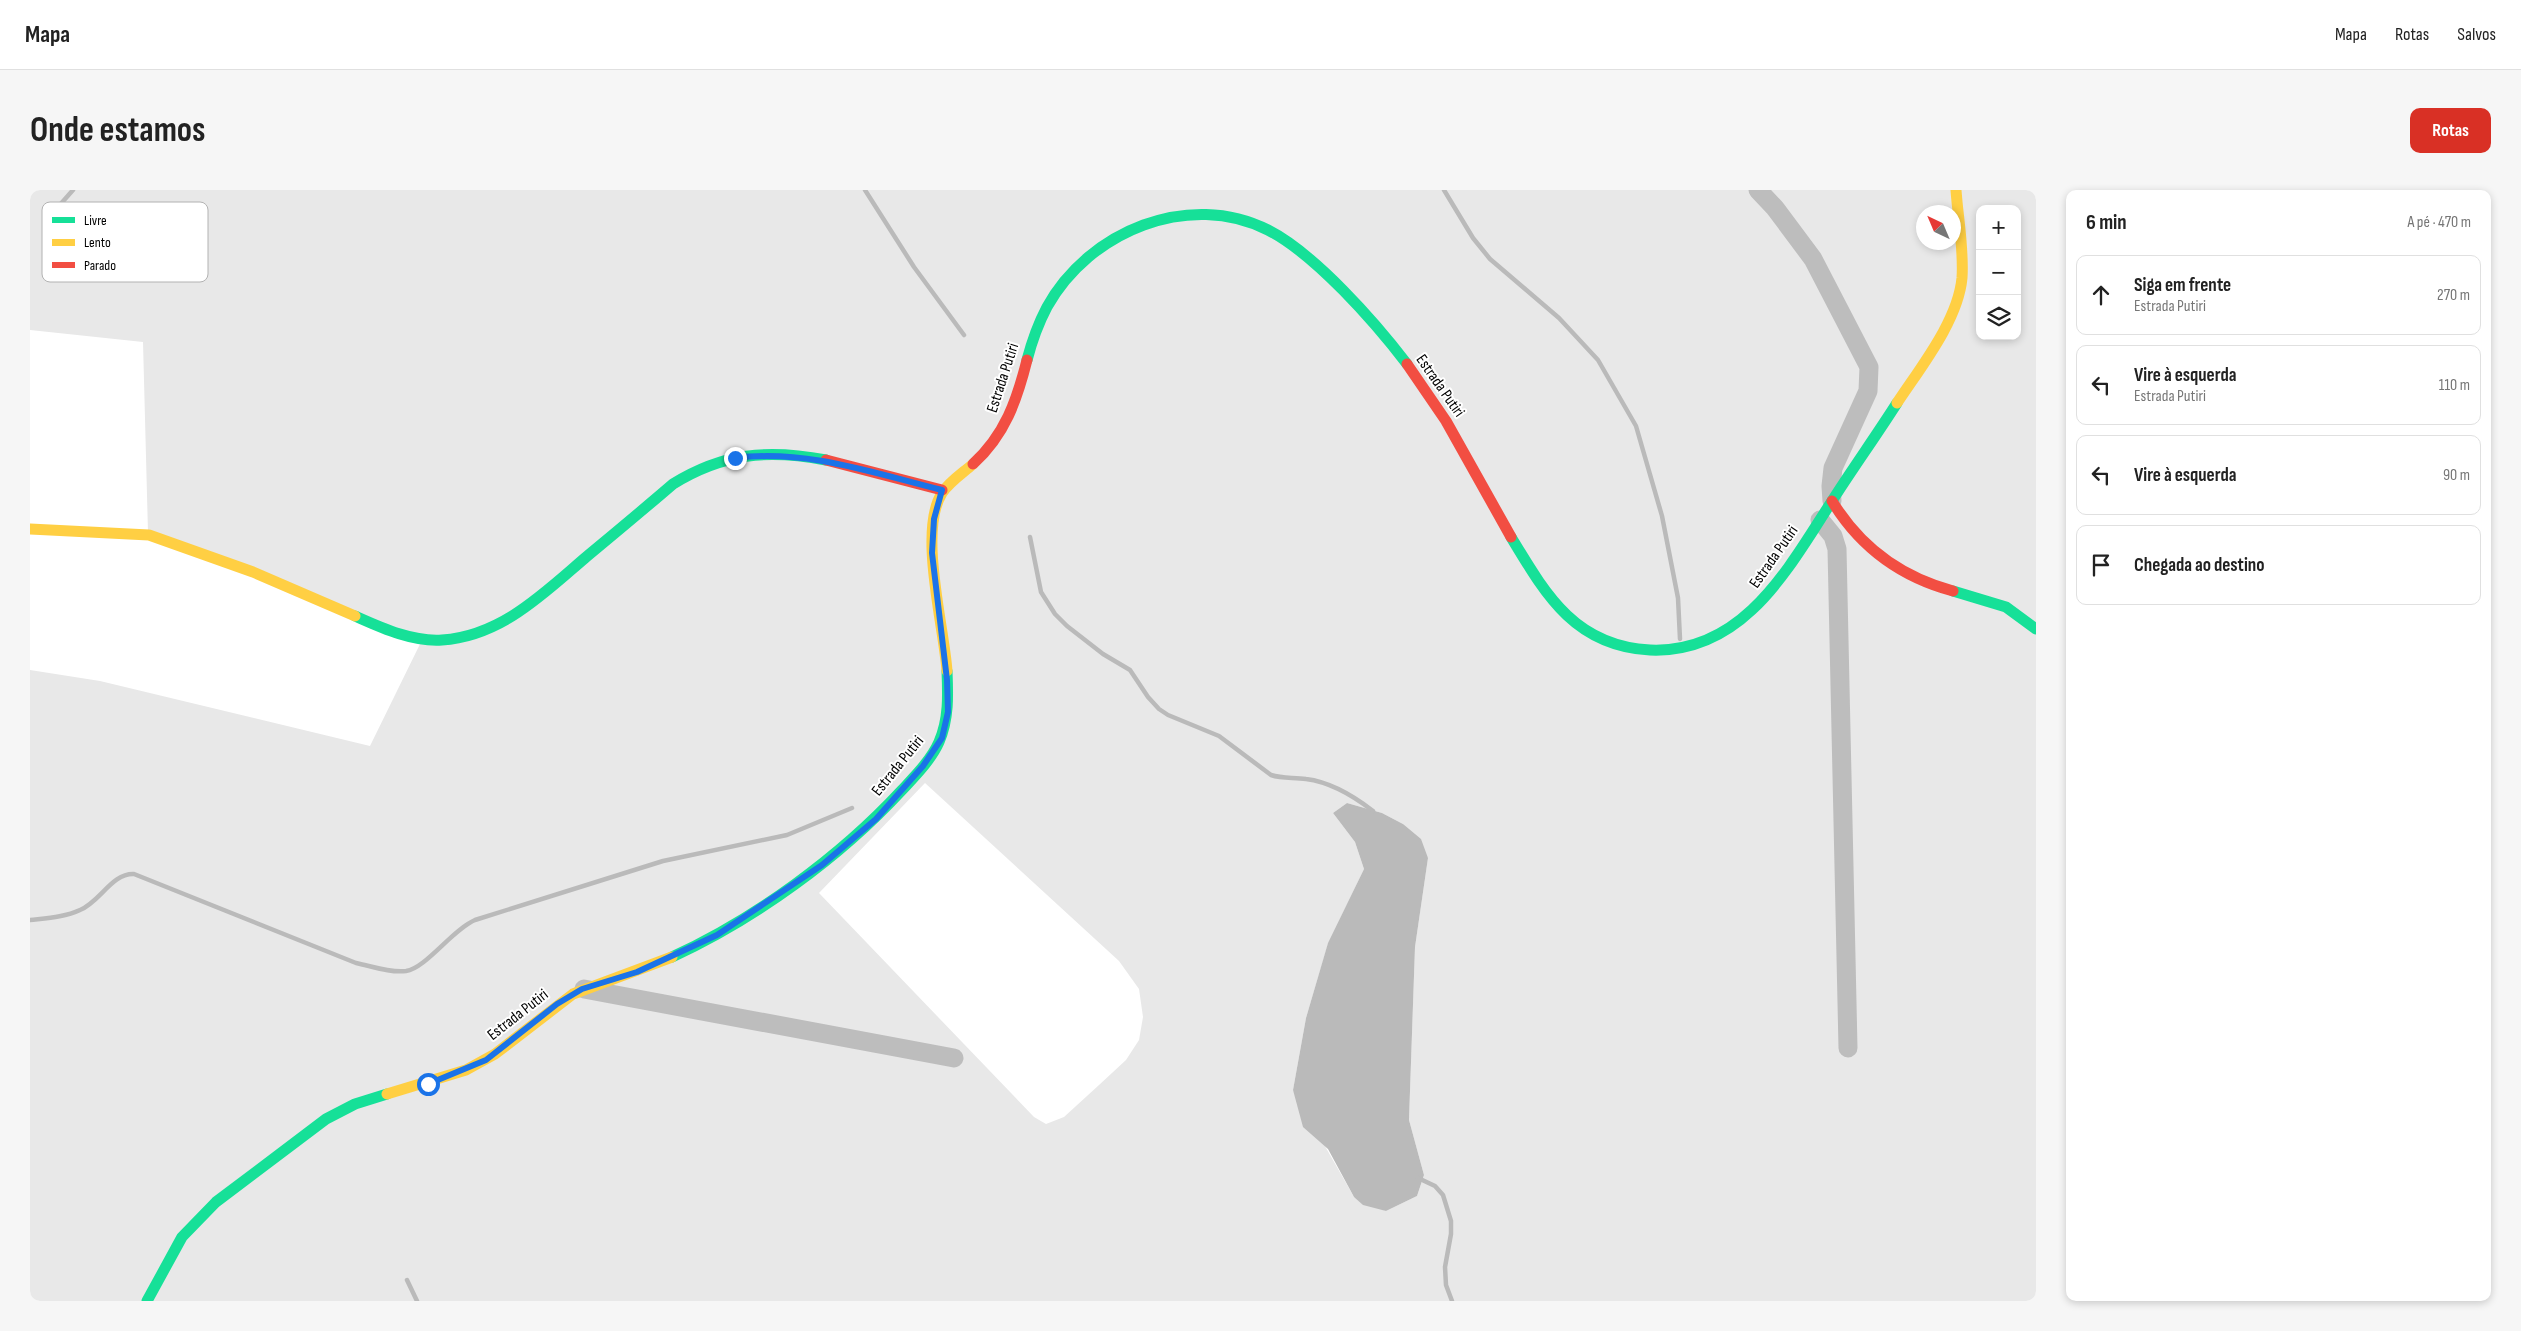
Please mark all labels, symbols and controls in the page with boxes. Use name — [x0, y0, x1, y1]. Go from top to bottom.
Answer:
text: Mapa — [25, 20, 70, 49]
text: Mapa — [2335, 24, 2367, 45]
text: Rotas — [2395, 24, 2429, 45]
text: Salvos — [2457, 24, 2496, 45]
button: Rotas — [2410, 108, 2491, 153]
text: Onde estamos — [30, 109, 206, 152]
legend — [42, 202, 208, 282]
north arrow — [1916, 205, 1961, 250]
map controls — [1976, 205, 2021, 340]
button: + — [1976, 205, 2021, 250]
text: 6 min — [2086, 210, 2127, 235]
text: Livre — [84, 212, 107, 229]
text: A pé · 470 m — [2407, 213, 2471, 232]
text: Lento — [84, 234, 111, 251]
button: − — [1976, 250, 2021, 295]
text: Parado — [84, 257, 116, 274]
text: Siga em frente — [2134, 274, 2231, 297]
icon: ahead — [2087, 281, 2115, 309]
text: 270 m — [2437, 286, 2470, 305]
button: layers — [1976, 295, 2021, 340]
text: Estrada Putiri — [2134, 297, 2206, 316]
street label: Estrada Putiri — [983, 341, 1023, 415]
street label: Estrada Putiri — [1412, 351, 1468, 421]
text: Vire à esquerda — [2134, 364, 2236, 387]
icon: left — [2087, 371, 2115, 399]
text: 110 m — [2439, 376, 2470, 395]
text: Estrada Putiri — [2134, 387, 2206, 406]
route end — [724, 447, 747, 470]
icon: left — [2087, 461, 2115, 489]
text: Vire à esquerda — [2134, 464, 2236, 487]
text: 90 m — [2443, 466, 2470, 485]
street label: Estrada Putiri — [1746, 522, 1802, 592]
icon: arrive — [2087, 551, 2115, 579]
text: Chegada ao destino — [2134, 554, 2264, 577]
street label: Estrada Putiri — [868, 732, 928, 800]
street label: Estrada Putiri — [484, 985, 552, 1045]
route start — [417, 1073, 440, 1096]

